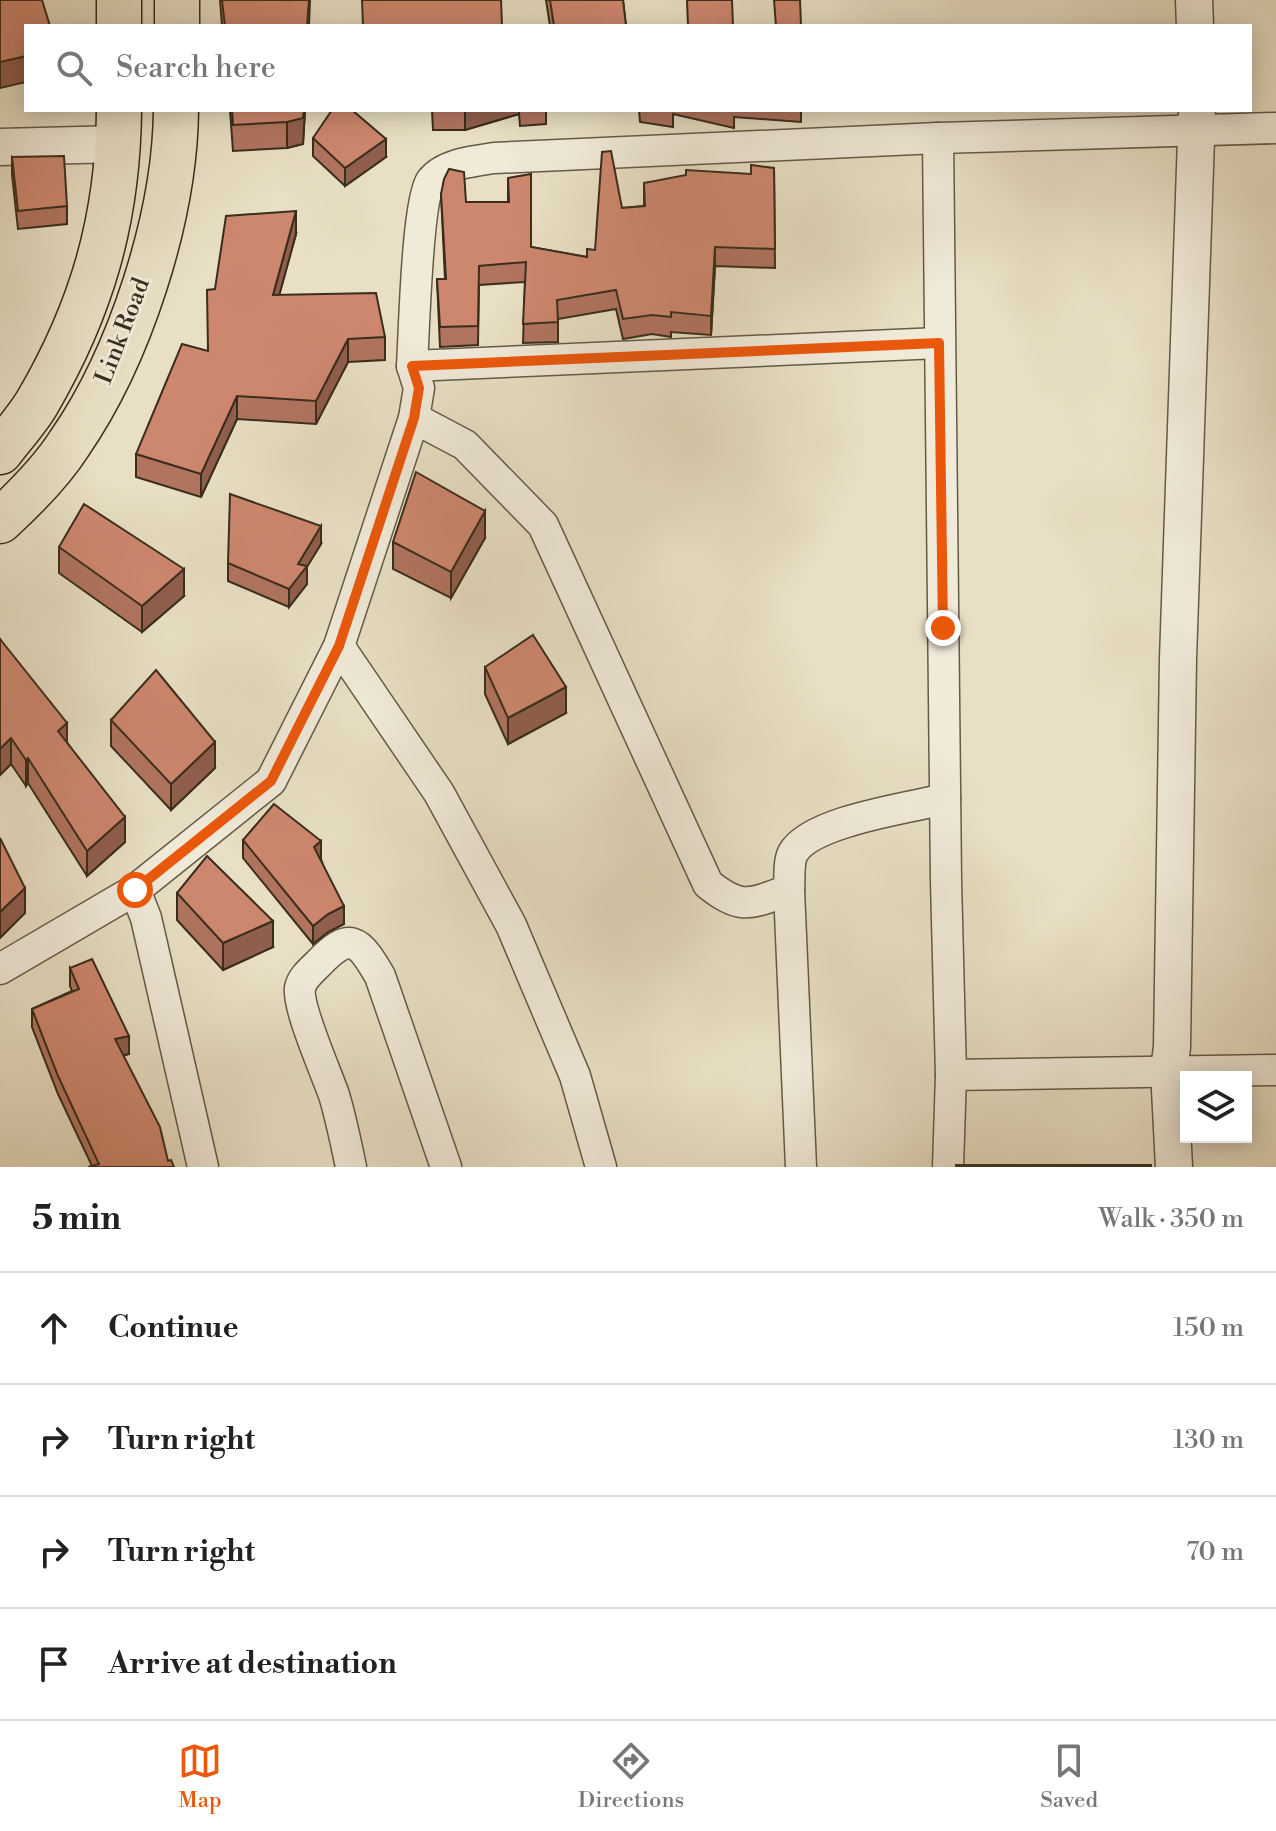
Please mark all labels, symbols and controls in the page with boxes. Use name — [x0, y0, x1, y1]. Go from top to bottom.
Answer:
search box — [24, 24, 1252, 112]
icon: search — [52, 46, 96, 90]
text: Search here — [116, 49, 276, 87]
street label: Link Road — [89, 273, 157, 388]
route end — [925, 610, 961, 646]
route start — [117, 872, 153, 908]
map controls — [1180, 1071, 1252, 1143]
button: layers — [1180, 1071, 1252, 1143]
text: 5 min — [32, 1198, 121, 1240]
text: Walk · 350 m — [1099, 1203, 1244, 1235]
icon: ahead — [32, 1306, 76, 1350]
text: Continue — [108, 1309, 239, 1347]
text: 150 m — [1173, 1312, 1244, 1344]
icon: right — [32, 1418, 76, 1462]
text: Turn right — [108, 1421, 255, 1459]
text: 130 m — [1173, 1424, 1244, 1456]
icon: right — [32, 1530, 76, 1574]
text: Turn right — [108, 1533, 255, 1571]
text: 70 m — [1186, 1536, 1244, 1568]
icon: arrive — [32, 1642, 76, 1686]
text: Arrive at destination — [108, 1645, 397, 1683]
tab: Map — [178, 1739, 222, 1814]
tab: Directions — [578, 1739, 684, 1814]
tab: Saved — [1040, 1739, 1098, 1814]

